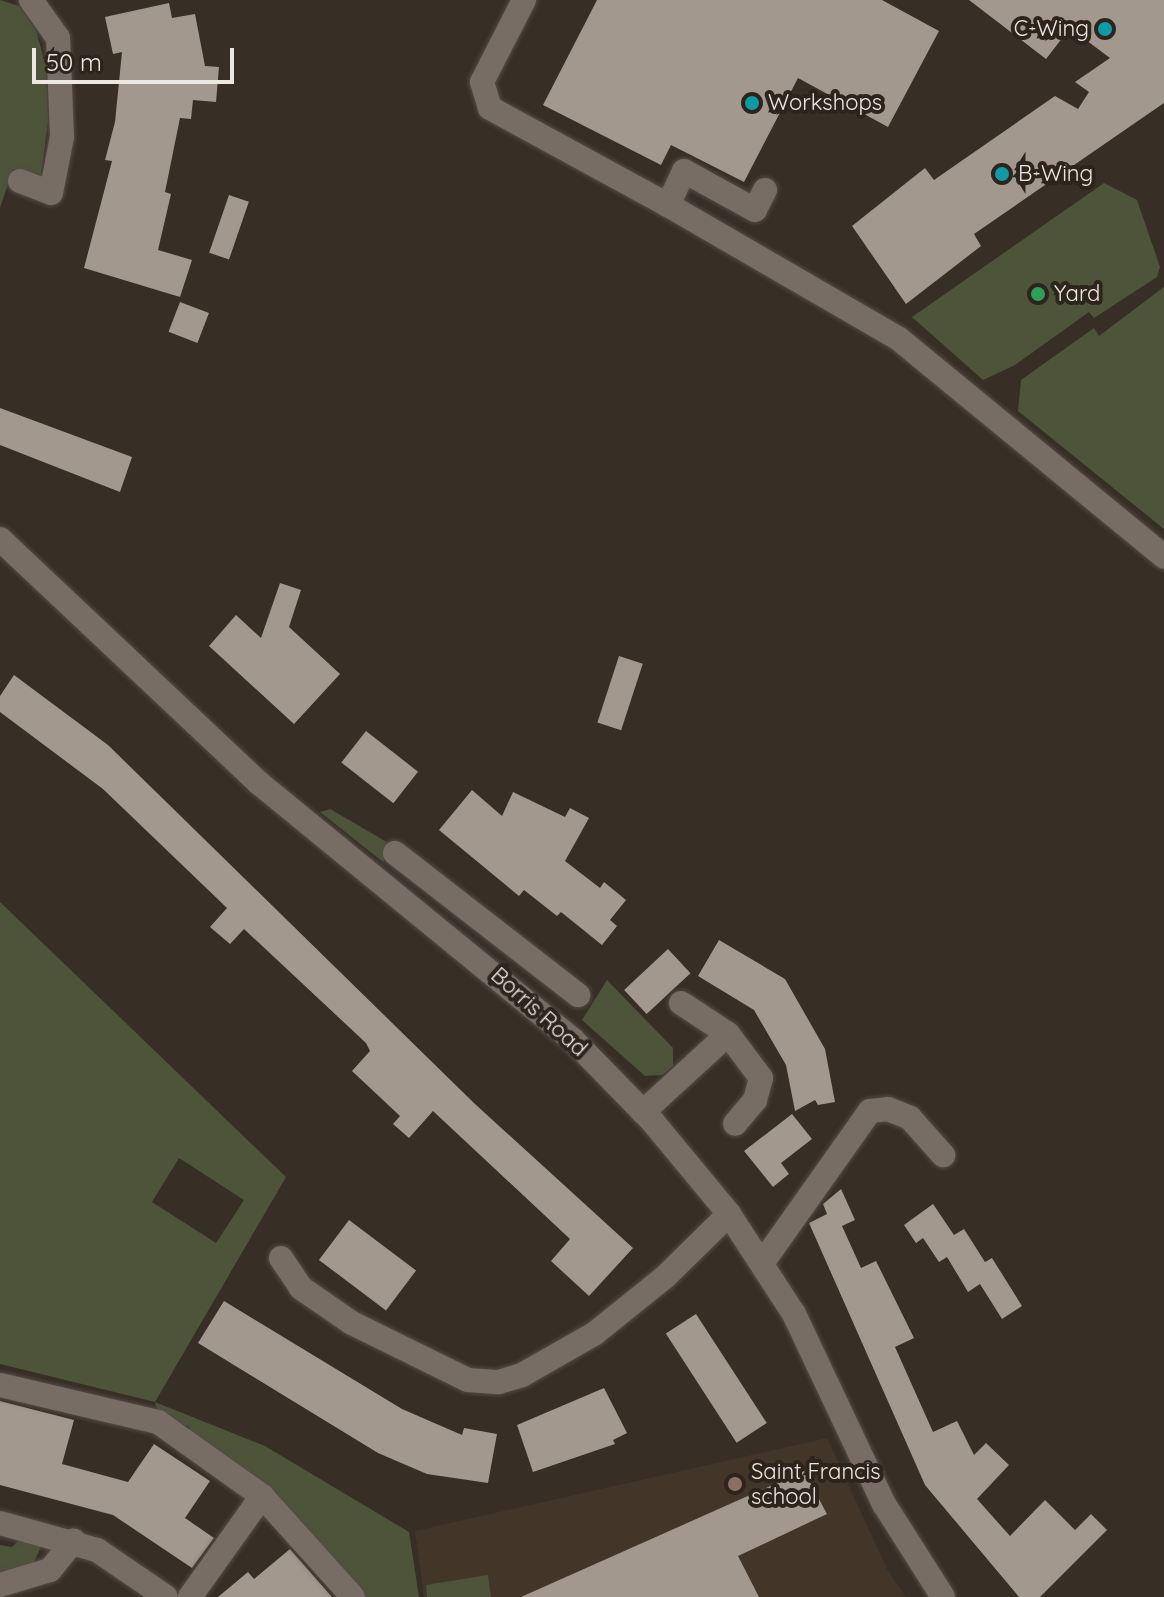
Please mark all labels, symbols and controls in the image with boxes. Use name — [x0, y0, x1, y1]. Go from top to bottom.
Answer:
place label: C-Wing — [1014, 16, 1089, 42]
marker: C-Wing — [1096, 20, 1114, 38]
scale bar — [36, 32, 238, 82]
text: 50 m — [46, 47, 102, 77]
place label: Workshops — [768, 90, 882, 116]
marker: Workshops — [743, 94, 761, 112]
place label: B-Wing — [1018, 161, 1093, 187]
marker: B-Wing — [993, 165, 1011, 183]
place label: Yard — [1054, 281, 1100, 307]
marker: Yard — [1029, 285, 1047, 303]
street label: Borris Road — [486, 962, 592, 1062]
place label: Saint Francis school — [751, 1458, 881, 1510]
marker: Saint Francis school — [726, 1475, 744, 1493]

